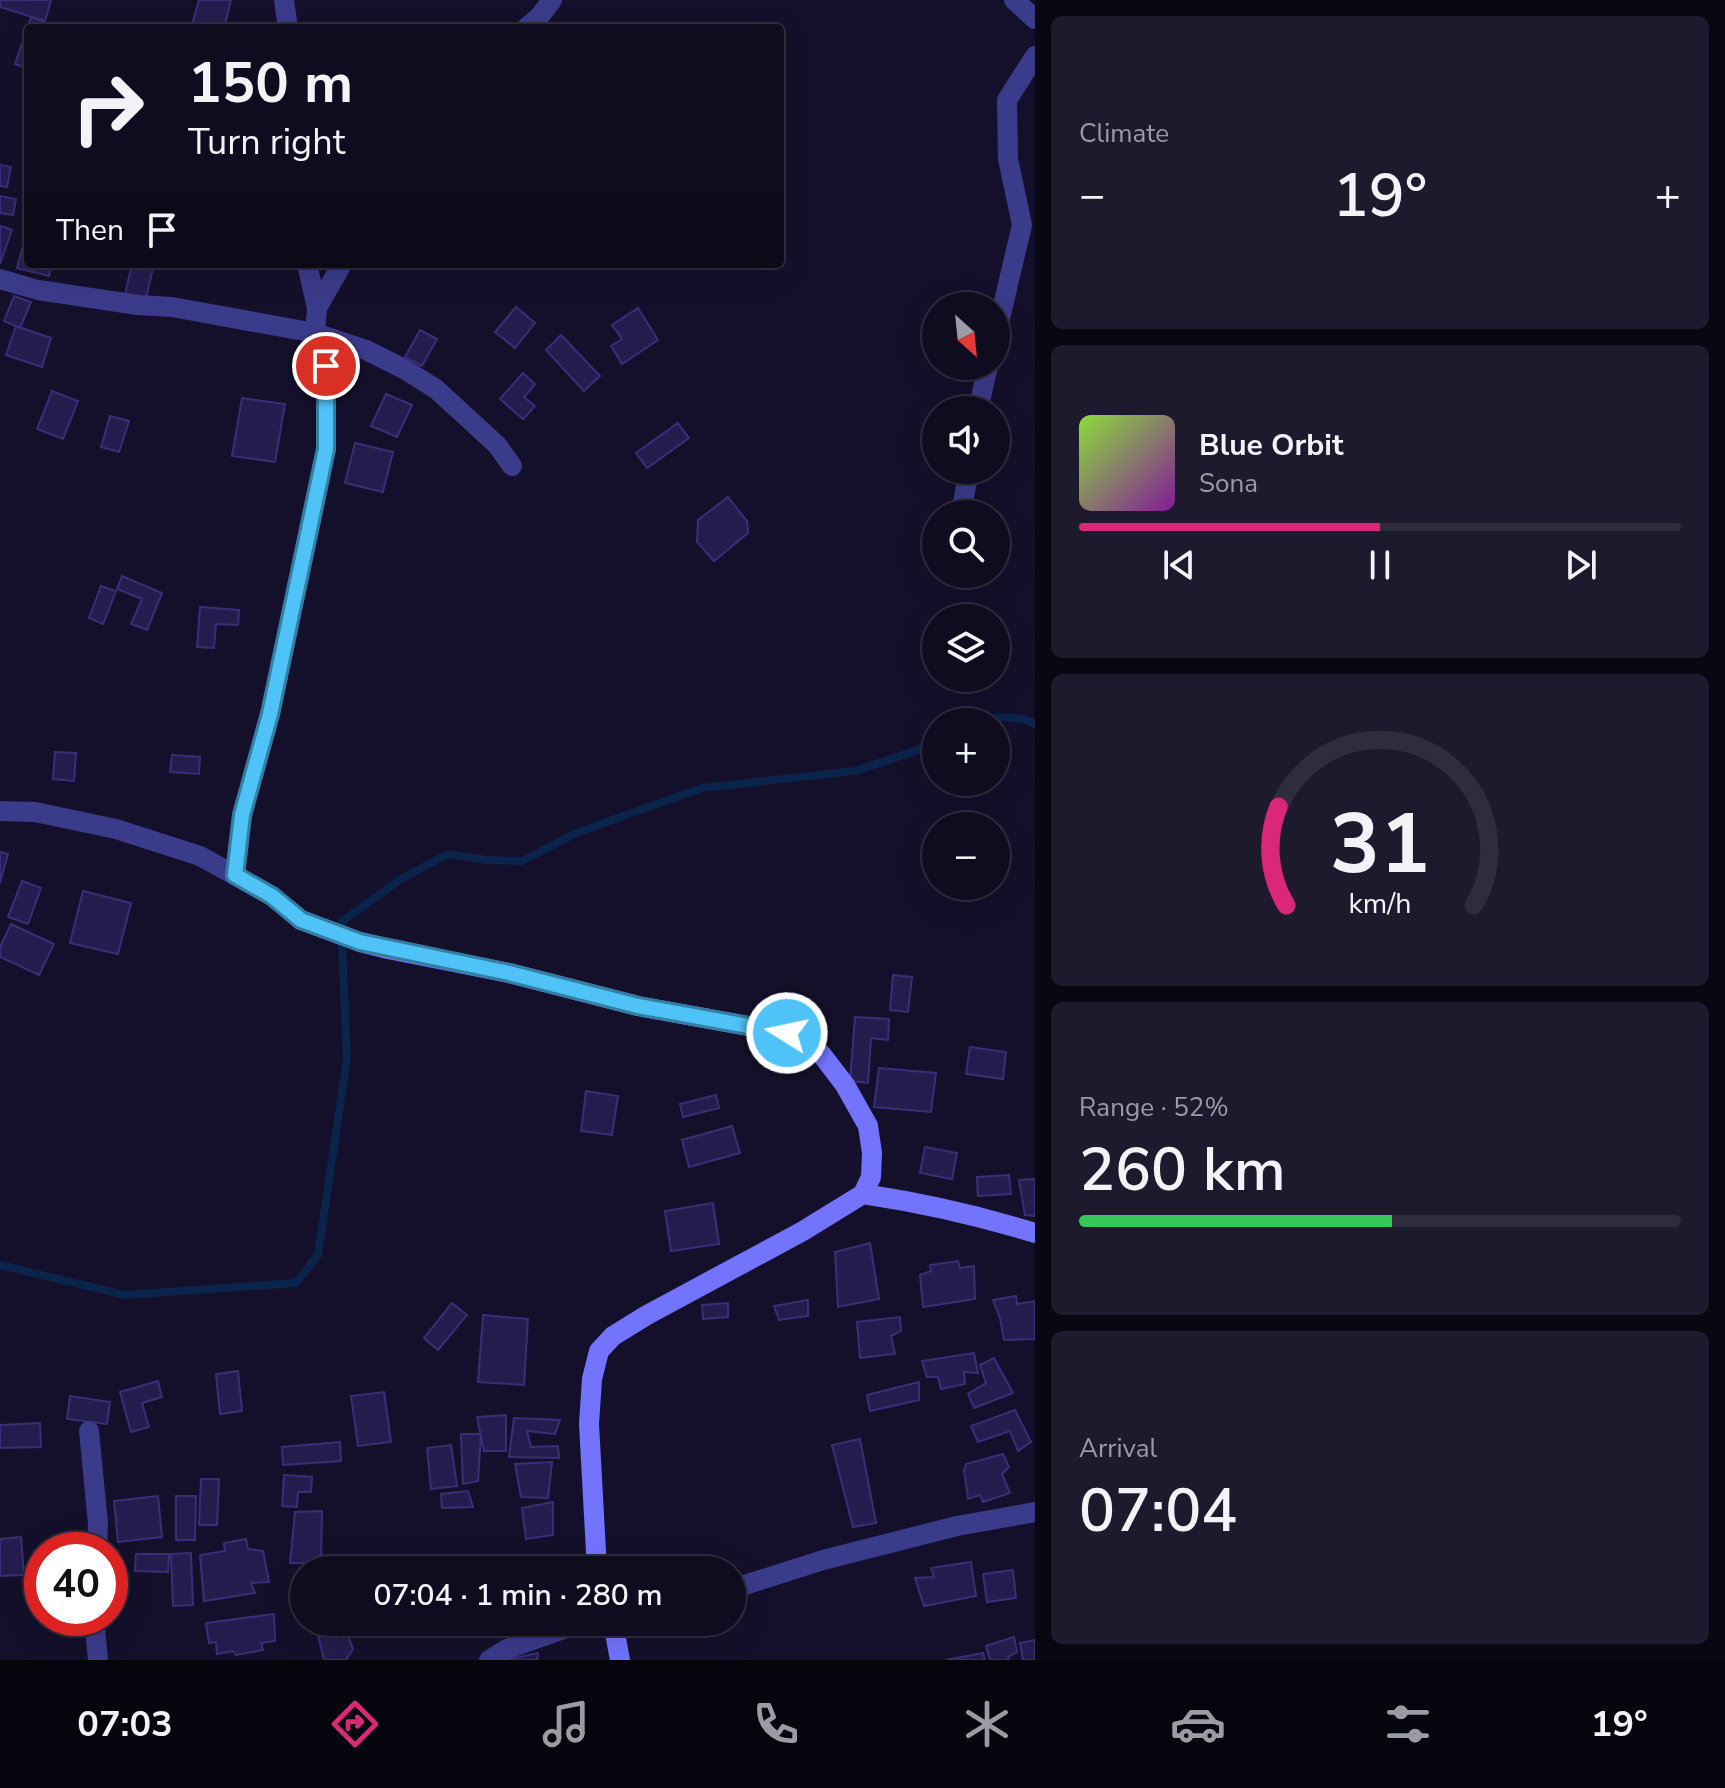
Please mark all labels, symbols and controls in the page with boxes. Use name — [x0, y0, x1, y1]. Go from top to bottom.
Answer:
text: 150 m — [188, 45, 353, 122]
icon: right — [56, 56, 160, 160]
text: Climate — [1079, 116, 1169, 151]
text: Turn right — [188, 118, 345, 167]
text: 19° — [1333, 155, 1427, 237]
text: − — [1079, 166, 1105, 226]
text: + — [1655, 166, 1681, 226]
icon: arrive — [140, 208, 184, 252]
text: Then — [56, 210, 124, 251]
north arrow — [922, 292, 1010, 380]
map controls — [922, 292, 1010, 900]
pin — [292, 332, 360, 400]
icon: arrive — [304, 344, 348, 388]
button: sound — [922, 396, 1010, 484]
text: Blue Orbit — [1199, 425, 1343, 466]
text: Sona — [1199, 466, 1258, 501]
button: search — [922, 500, 1010, 588]
icon: previous — [1157, 543, 1201, 587]
icon: pause — [1358, 543, 1402, 587]
icon: next — [1559, 543, 1603, 587]
button: layers — [922, 604, 1010, 692]
button: + — [922, 708, 1010, 796]
text: 31 — [1330, 788, 1430, 901]
button: − — [922, 812, 1010, 900]
text: km/h — [1349, 884, 1411, 923]
position arrow — [745, 991, 829, 1075]
text: Range · 52% — [1079, 1090, 1229, 1125]
text: 260 km — [1079, 1129, 1286, 1211]
text: Arrival — [1079, 1431, 1157, 1466]
text: 07:04 — [1079, 1470, 1237, 1552]
speed limit sign: 40 — [24, 1532, 128, 1636]
text: 07:04 · 1 min · 280 m — [373, 1575, 663, 1616]
icon: directions — [327, 1696, 383, 1752]
icon: music — [538, 1696, 594, 1752]
icon: phone — [748, 1696, 804, 1752]
icon: climate — [959, 1696, 1015, 1752]
icon: car — [1170, 1696, 1226, 1752]
icon: filters — [1380, 1696, 1436, 1752]
text: 07:03 — [77, 1700, 173, 1749]
text: 19° — [1591, 1700, 1648, 1749]

